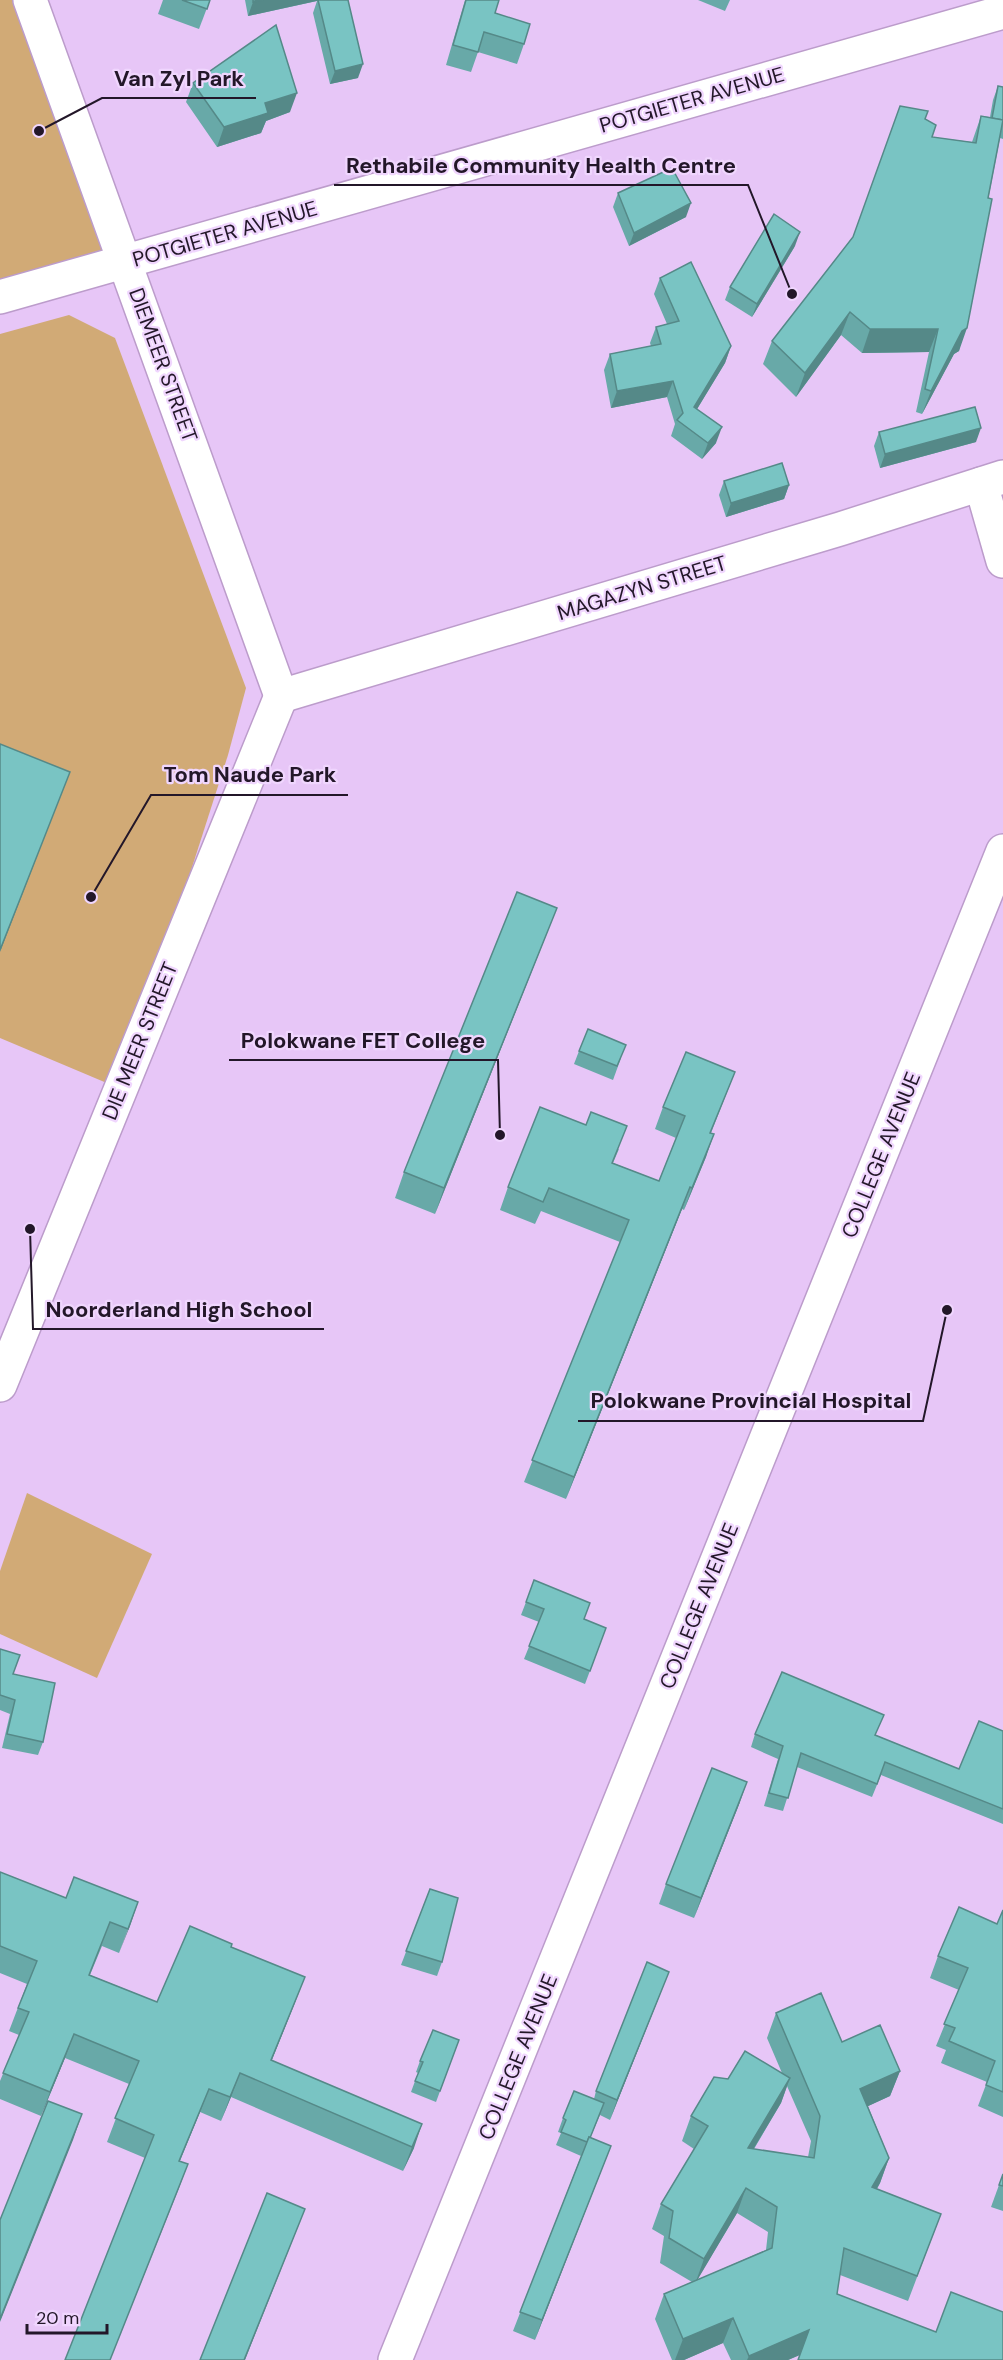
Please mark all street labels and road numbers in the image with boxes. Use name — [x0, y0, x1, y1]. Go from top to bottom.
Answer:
street label: POTGIETER AVENUE — [596, 60, 788, 140]
street label: POTGIETER AVENUE — [129, 194, 321, 274]
street label: DIEMEER STREET — [122, 284, 204, 446]
street label: MAGAZYN STREET — [554, 549, 730, 627]
street label: DIE MEER STREET — [96, 958, 185, 1124]
street label: COLLEGE AVENUE — [835, 1068, 927, 1242]
street label: COLLEGE AVENUE — [653, 1519, 745, 1693]
street label: COLLEGE AVENUE — [472, 1970, 564, 2144]

